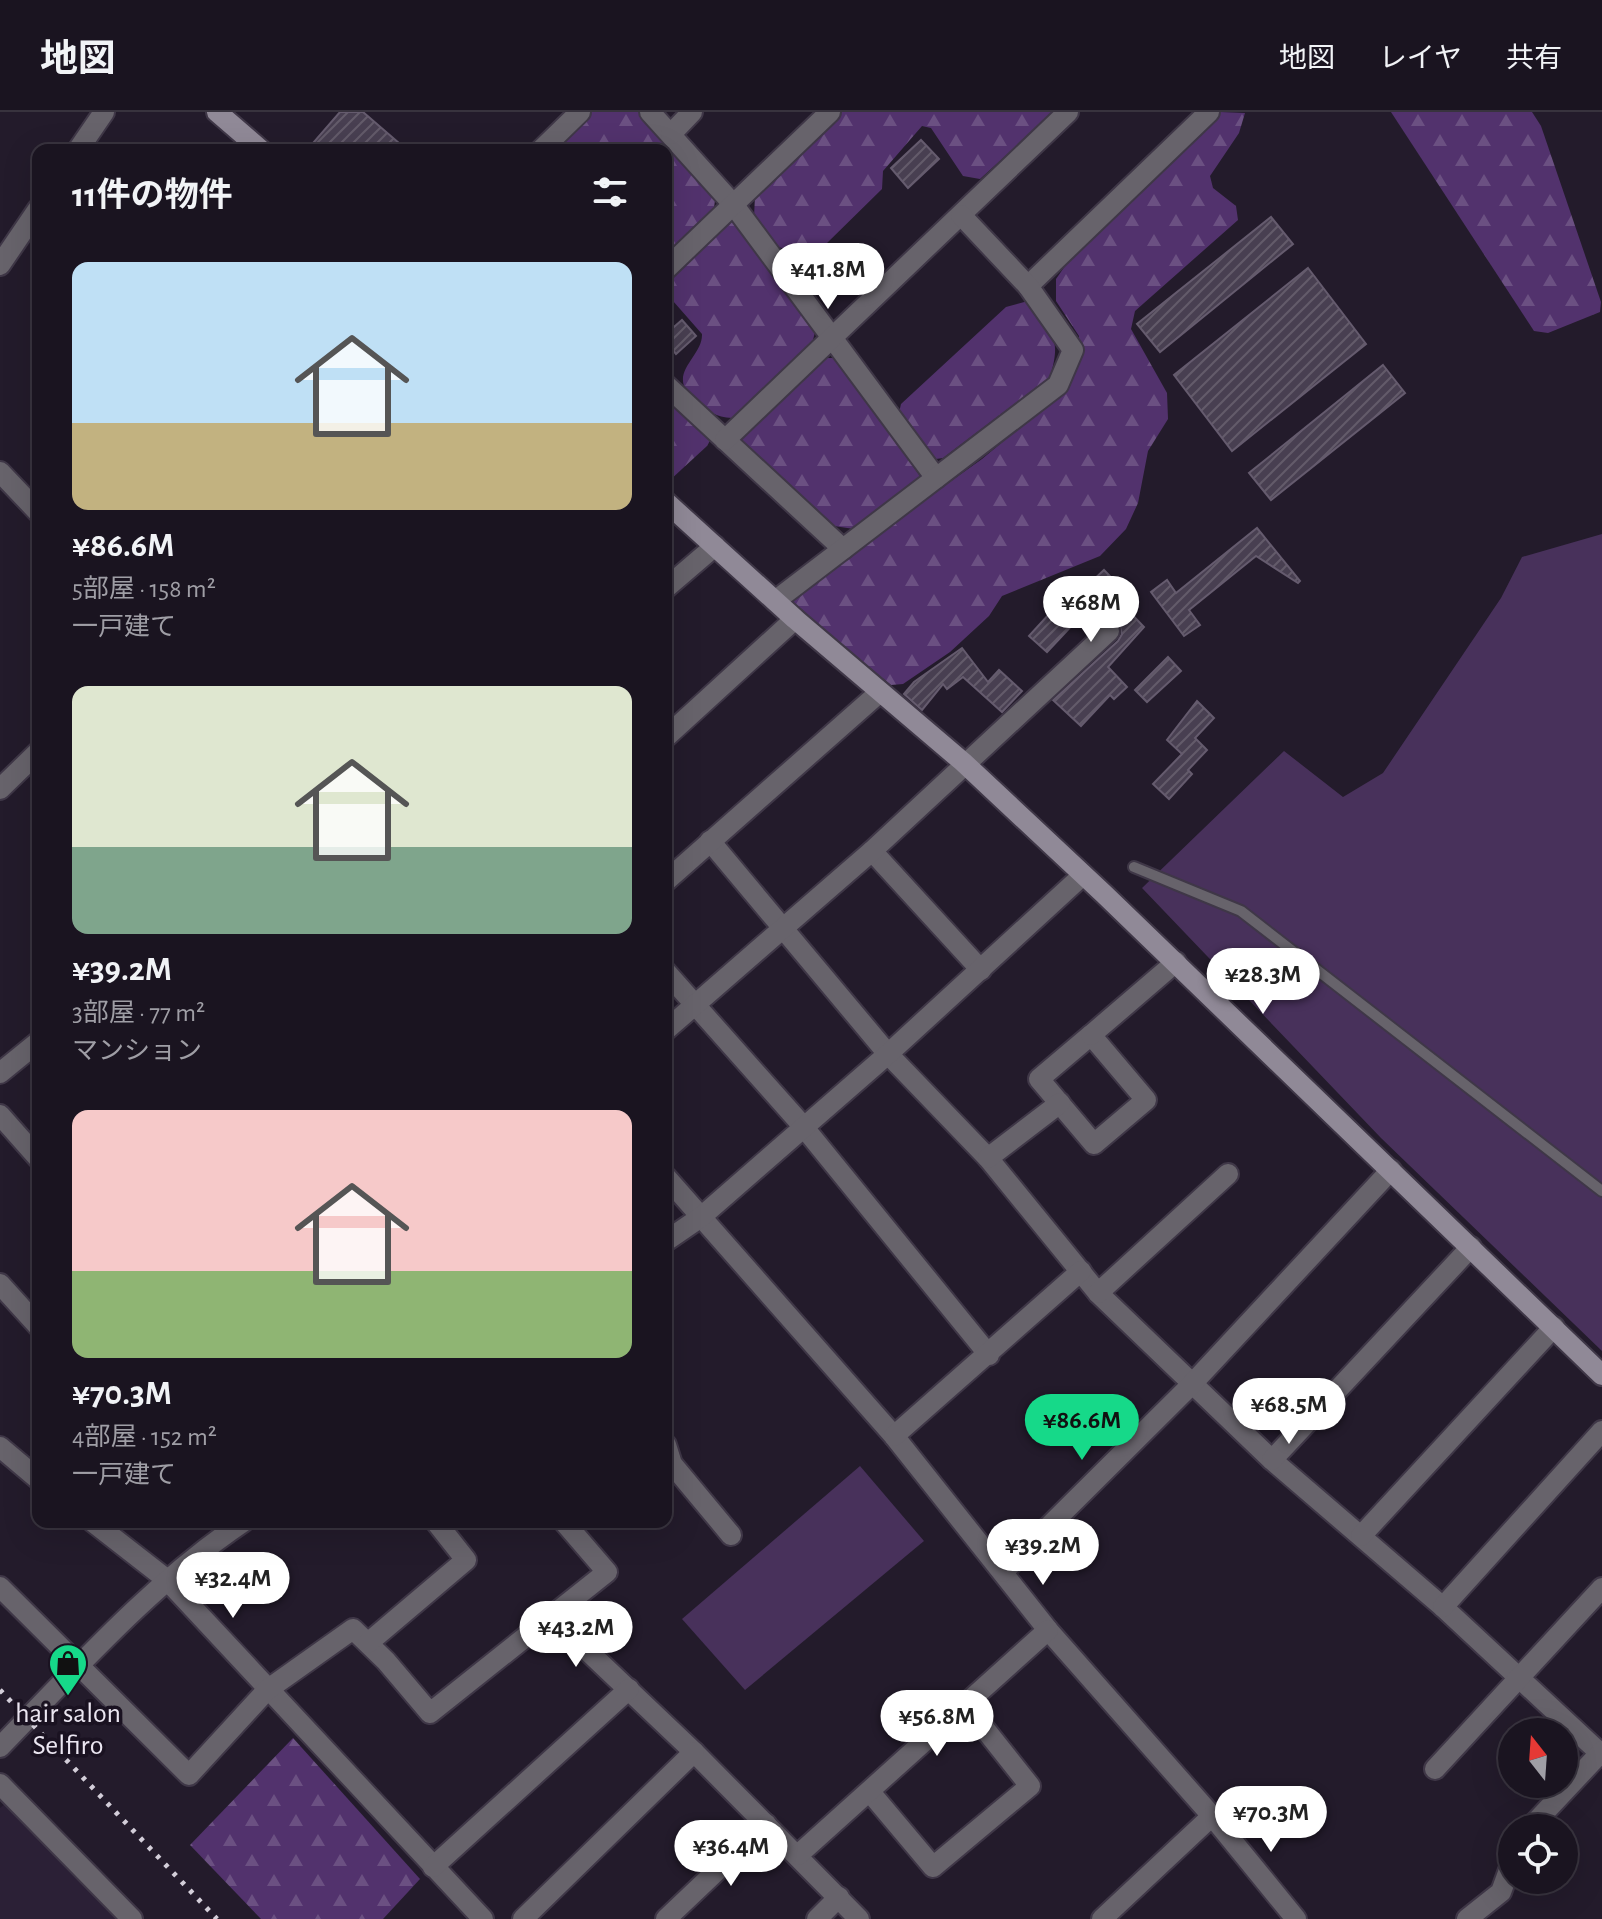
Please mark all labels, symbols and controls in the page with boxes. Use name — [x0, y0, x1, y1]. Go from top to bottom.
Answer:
text: 地図 — [40, 41, 116, 79]
text: 地図 — [1279, 45, 1335, 73]
text: レイヤ — [1379, 45, 1462, 73]
text: 共有 — [1506, 45, 1562, 73]
icon: filters — [588, 170, 632, 214]
text: 11件の物件 — [72, 179, 232, 213]
pin: ¥41.8M — [763, 243, 893, 311]
text: ¥41.8M — [790, 256, 866, 282]
icon: home — [280, 314, 424, 458]
text: ¥86.6M — [72, 529, 174, 563]
text: 5部屋 · 158 m² — [72, 576, 216, 602]
pin: ¥68M — [1044, 576, 1138, 644]
text: ¥68M — [1061, 589, 1121, 615]
text: 一戸建て — [72, 614, 176, 640]
icon: home — [280, 738, 424, 882]
pin: ¥28.3M — [1198, 948, 1328, 1016]
text: ¥39.2M — [72, 953, 172, 987]
text: ¥28.3M — [1225, 961, 1301, 987]
text: 3部屋 · 77 m² — [72, 1000, 205, 1026]
text: マンション — [72, 1038, 202, 1064]
icon: home — [280, 1162, 424, 1306]
text: ¥70.3M — [72, 1377, 172, 1411]
pin: ¥68.5M — [1224, 1378, 1354, 1446]
text: ¥68.5M — [1251, 1391, 1327, 1417]
pin: ¥86.6M — [1017, 1394, 1147, 1462]
text: ¥86.6M — [1043, 1407, 1121, 1433]
text: 4部屋 · 152 m² — [72, 1424, 217, 1450]
text: 一戸建て — [72, 1462, 176, 1488]
pin: ¥39.2M — [978, 1519, 1108, 1587]
text: ¥39.2M — [1005, 1532, 1081, 1558]
pin: ¥32.4M — [168, 1552, 298, 1620]
text: ¥32.4M — [195, 1565, 271, 1591]
pin: ¥43.2M — [511, 1601, 641, 1669]
text: ¥43.2M — [538, 1614, 614, 1640]
shop icon: hair salon Selfiro — [47, 1642, 89, 1697]
pin: ¥56.8M — [872, 1690, 1002, 1758]
place label: hair salon Selfiro — [15, 1700, 121, 1760]
text: ¥56.8M — [899, 1703, 975, 1729]
north arrow — [1498, 1718, 1578, 1798]
map controls — [1498, 1718, 1578, 1894]
pin: ¥70.3M — [1206, 1786, 1336, 1854]
text: ¥70.3M — [1233, 1799, 1309, 1825]
button: locate — [1498, 1814, 1578, 1894]
pin: ¥36.4M — [666, 1820, 796, 1888]
text: ¥36.4M — [692, 1833, 770, 1859]

